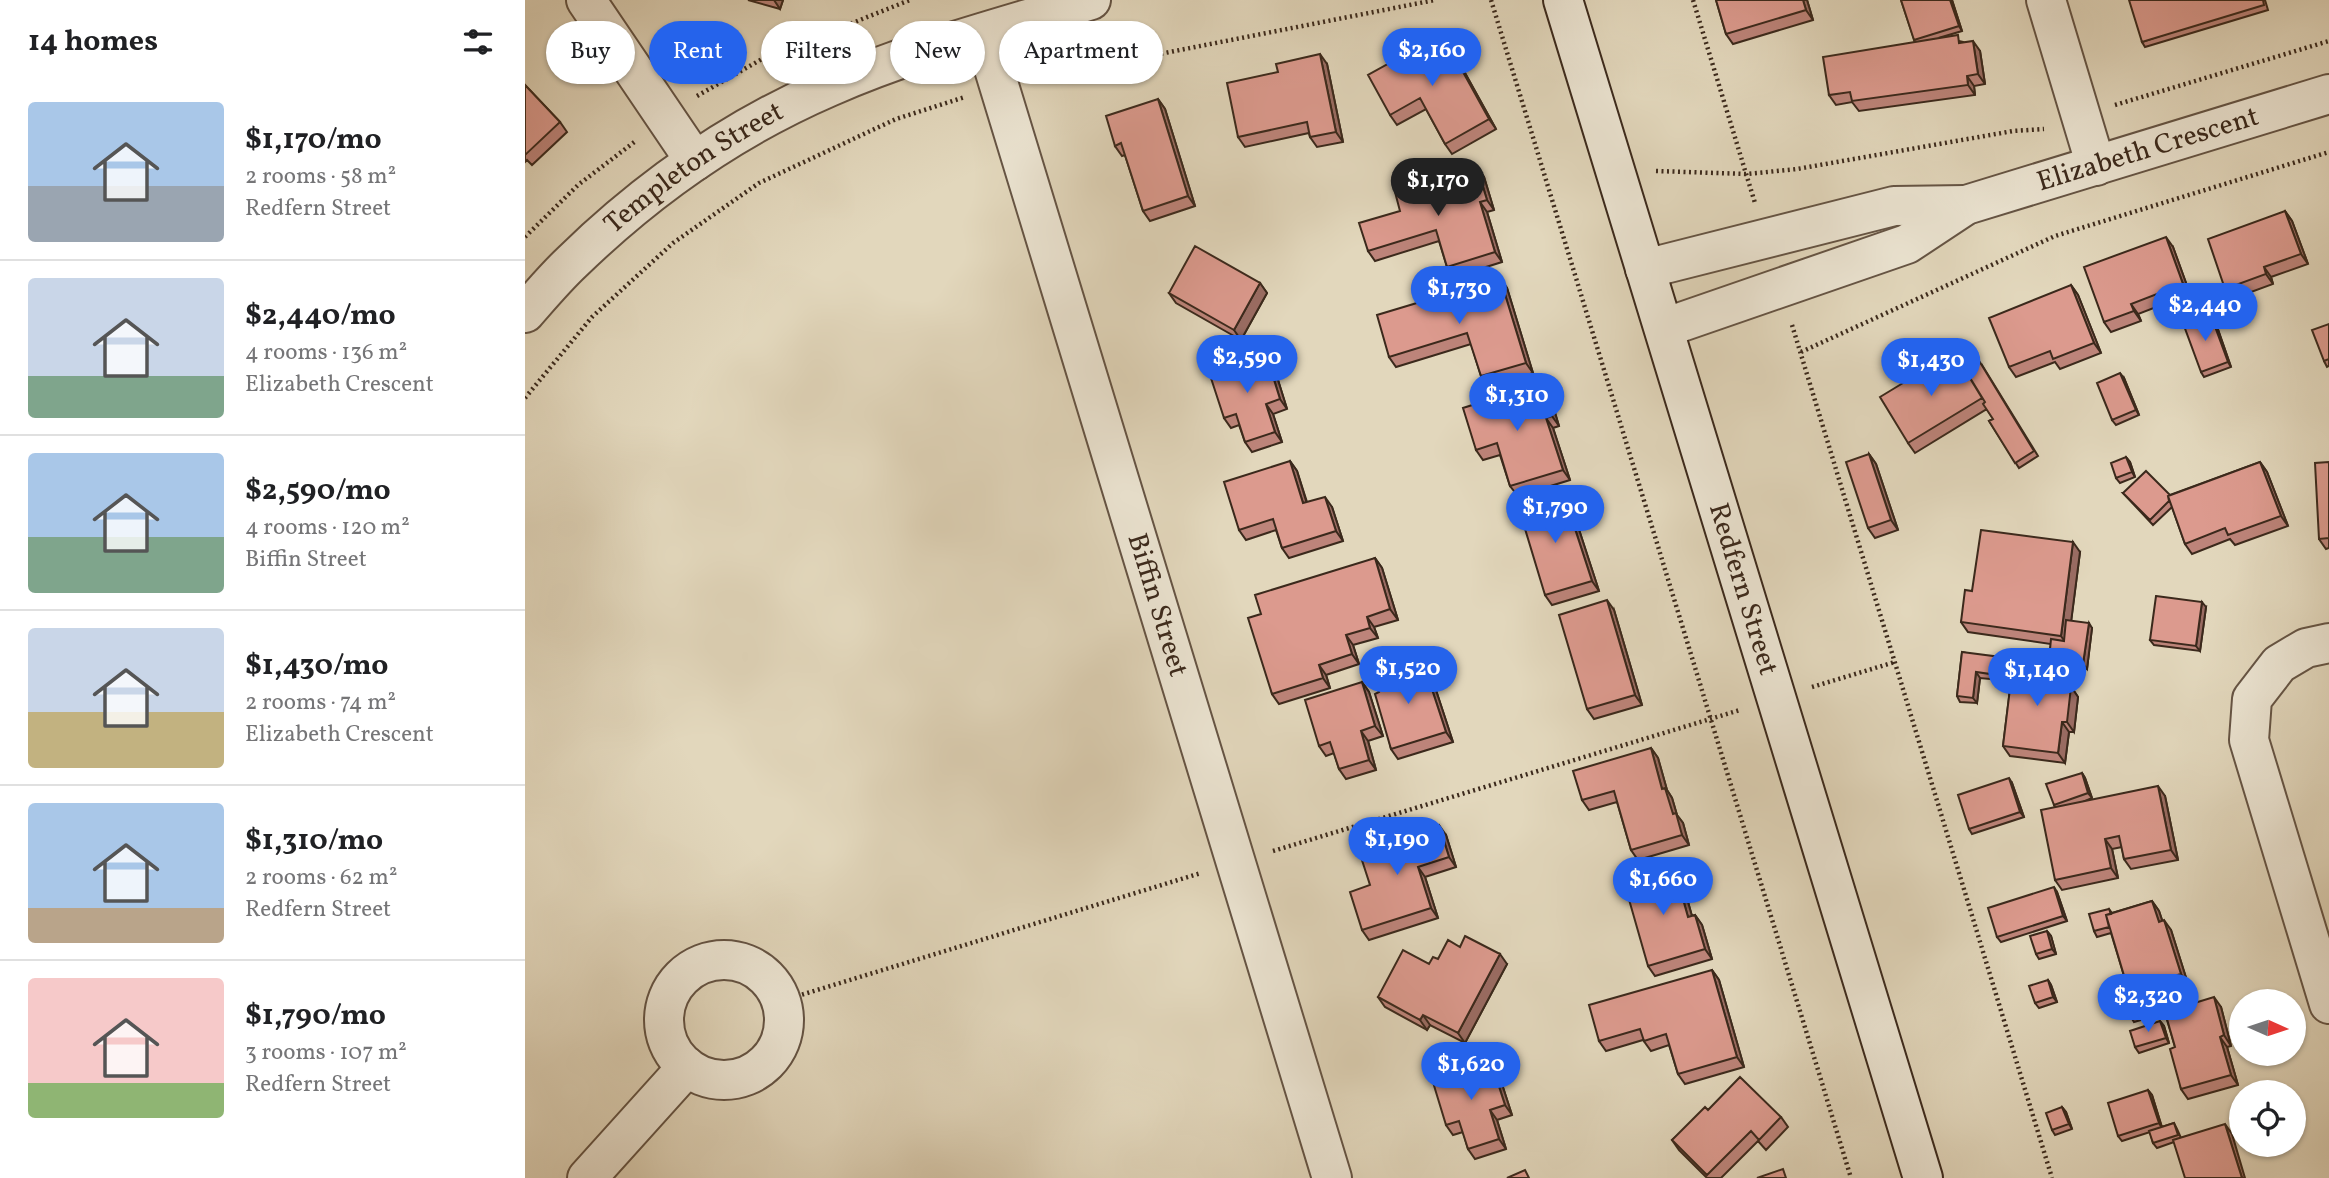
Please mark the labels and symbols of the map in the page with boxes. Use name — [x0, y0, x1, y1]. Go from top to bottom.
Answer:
pin: $2,160 — [1375, 28, 1489, 88]
street label: Templeton Street — [596, 92, 790, 243]
street label: Elizabeth Crescent — [2032, 97, 2264, 202]
pin: $1,170 — [1381, 158, 1495, 218]
pin: $1,730 — [1402, 266, 1516, 326]
pin: $2,440 — [2148, 284, 2262, 343]
pin: $2,590 — [1190, 336, 1304, 395]
pin: $1,430 — [1874, 338, 1988, 398]
pin: $1,310 — [1460, 374, 1574, 433]
pin: $1,790 — [1498, 486, 1612, 545]
street label: Redfern Street — [1698, 498, 1788, 680]
street label: Biffin Street — [1117, 528, 1198, 682]
pin: $1,520 — [1351, 646, 1465, 706]
pin: $1,140 — [1980, 648, 2094, 708]
pin: $1,190 — [1340, 818, 1454, 877]
pin: $1,660 — [1606, 858, 1720, 917]
pin: $2,320 — [2091, 974, 2205, 1034]
north arrow — [2229, 989, 2307, 1066]
pin: $1,620 — [1414, 1042, 1528, 1102]

